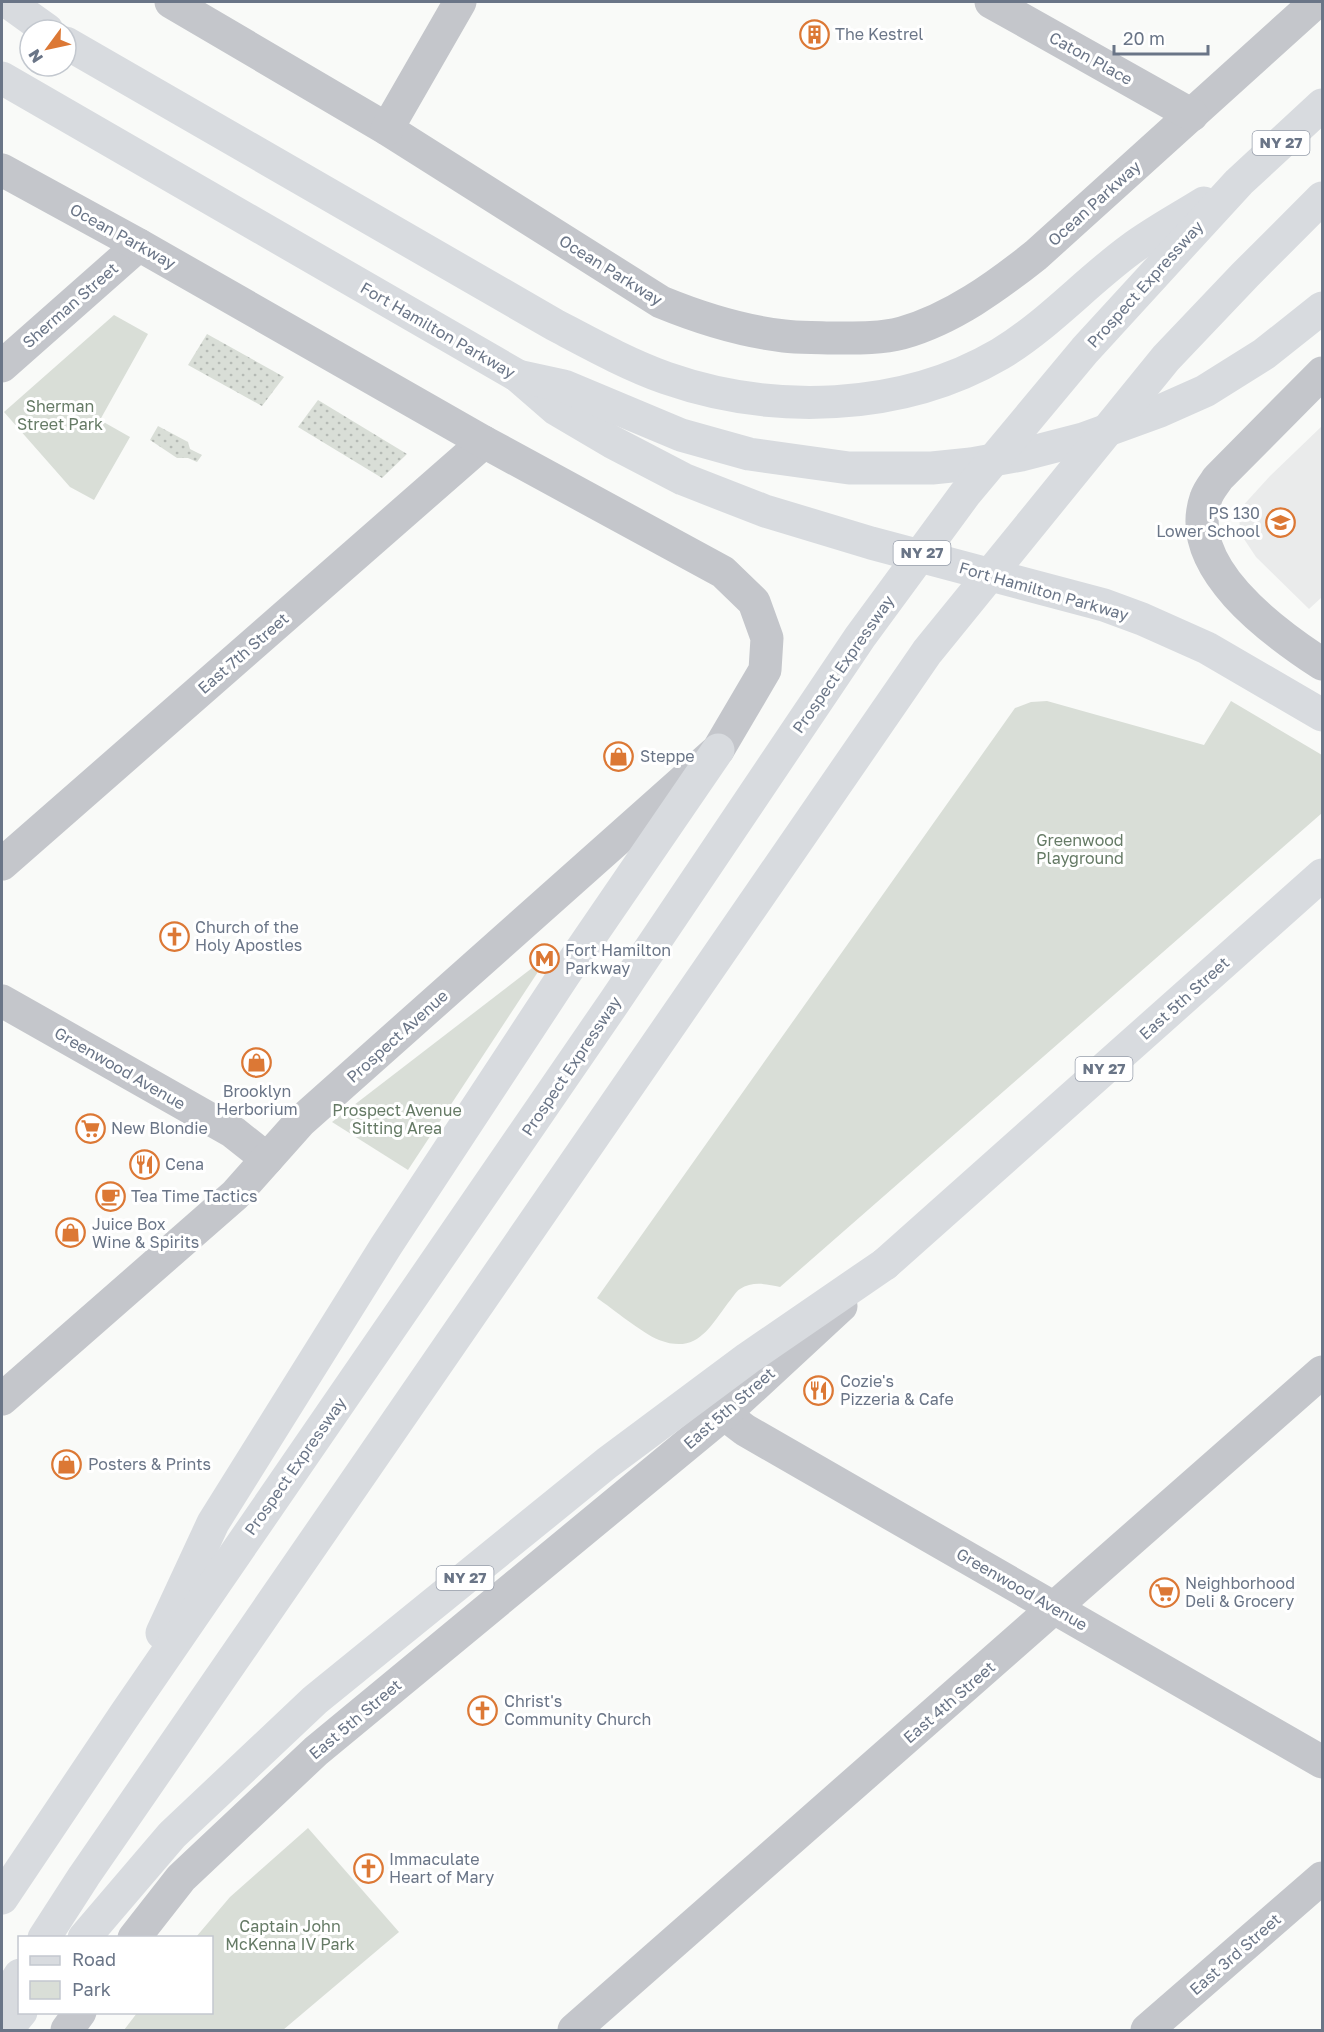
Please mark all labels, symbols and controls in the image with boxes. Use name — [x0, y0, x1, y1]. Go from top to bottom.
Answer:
north arrow — [18, 18, 78, 78]
building icon: The Kestrel — [798, 18, 830, 50]
scale bar — [1114, 18, 1208, 56]
place label: The Kestrel — [835, 24, 923, 44]
street label: Caton Place — [1046, 27, 1136, 89]
text: 20 m — [1123, 27, 1165, 49]
text: N — [24, 46, 47, 67]
road number: NY 27 — [1252, 131, 1310, 155]
street label: Ocean Parkway — [1044, 156, 1145, 250]
street label: Ocean Parkway — [67, 199, 179, 273]
street label: Prospect Expressway — [1083, 216, 1207, 352]
street label: Ocean Parkway — [556, 230, 666, 310]
street label: Sherman Street — [18, 258, 122, 352]
street label: Fort Hamilton Parkway — [357, 278, 519, 383]
park label: Sherman Street Park — [17, 396, 103, 434]
place label: PS 130 Lower School — [1156, 503, 1260, 541]
school or university icon: PS 130 Lower School — [1265, 506, 1297, 538]
road number: NY 27 — [894, 541, 950, 565]
street label: Fort Hamilton Parkway — [957, 557, 1131, 625]
street label: Prospect Expressway — [788, 591, 898, 737]
street label: East 7th Street — [194, 608, 292, 698]
shop icon: Steppe — [603, 740, 635, 772]
place label: Steppe — [640, 746, 695, 766]
park label: Greenwood Playground — [1036, 830, 1124, 868]
place label: Church of the Holy Apostles — [195, 917, 302, 955]
church icon: Church of the Holy Apostles — [158, 920, 190, 952]
place label: Fort Hamilton Parkway — [565, 940, 671, 978]
metro station icon: Fort Hamilton Parkway — [528, 943, 560, 975]
street label: East 5th Street — [1135, 952, 1233, 1044]
street label: Prospect Avenue — [342, 985, 452, 1087]
street label: Prospect Expressway — [517, 992, 625, 1140]
street label: Greenwood Avenue — [51, 1022, 189, 1114]
shop icon: Brooklyn Herborium — [241, 1047, 273, 1079]
road number: NY 27 — [1076, 1057, 1132, 1081]
place label: Brooklyn Herborium — [216, 1081, 298, 1119]
park label: Prospect Avenue Sitting Area — [332, 1100, 462, 1138]
supermarket icon: New Blondie — [74, 1112, 106, 1144]
place label: New Blondie — [111, 1118, 208, 1138]
restaurant icon: Cena — [128, 1148, 160, 1180]
place label: Cena — [165, 1154, 204, 1174]
cafe icon: Tea Time Tactics — [94, 1180, 126, 1212]
place label: Tea Time Tactics — [131, 1186, 258, 1206]
place label: Juice Box Wine & Spirits — [92, 1214, 199, 1252]
shop icon: Juice Box Wine & Spirits — [55, 1217, 87, 1249]
street label: East 5th Street — [679, 1363, 779, 1453]
place label: Cozie's Pizzeria & Cafe — [840, 1371, 954, 1409]
restaurant icon: Cozie's Pizzeria & Cafe — [803, 1374, 835, 1406]
street label: Prospect Expressway — [240, 1393, 350, 1539]
shop icon: Posters & Prints — [51, 1448, 83, 1480]
place label: Posters & Prints — [88, 1454, 211, 1474]
street label: Greenwood Avenue — [953, 1543, 1091, 1635]
road number: NY 27 — [436, 1566, 494, 1590]
place label: Neighborhood Deli & Grocery — [1185, 1573, 1295, 1611]
supermarket icon: Neighborhood Deli & Grocery — [1148, 1576, 1180, 1608]
street label: East 4th Street — [899, 1657, 999, 1747]
street label: East 5th Street — [305, 1675, 405, 1763]
place label: Christ's Community Church — [504, 1691, 651, 1729]
church icon: Christ's Community Church — [467, 1694, 499, 1726]
place label: Immaculate Heart of Mary — [389, 1849, 494, 1887]
church icon: Immaculate Heart of Mary — [352, 1852, 384, 1884]
street label: East 3rd Street — [1185, 1909, 1285, 1999]
park label: Captain John McKenna IV Park — [225, 1916, 355, 1954]
legend — [18, 1936, 213, 2014]
text: Road — [72, 1948, 116, 1970]
text: Park — [72, 1978, 111, 2000]

